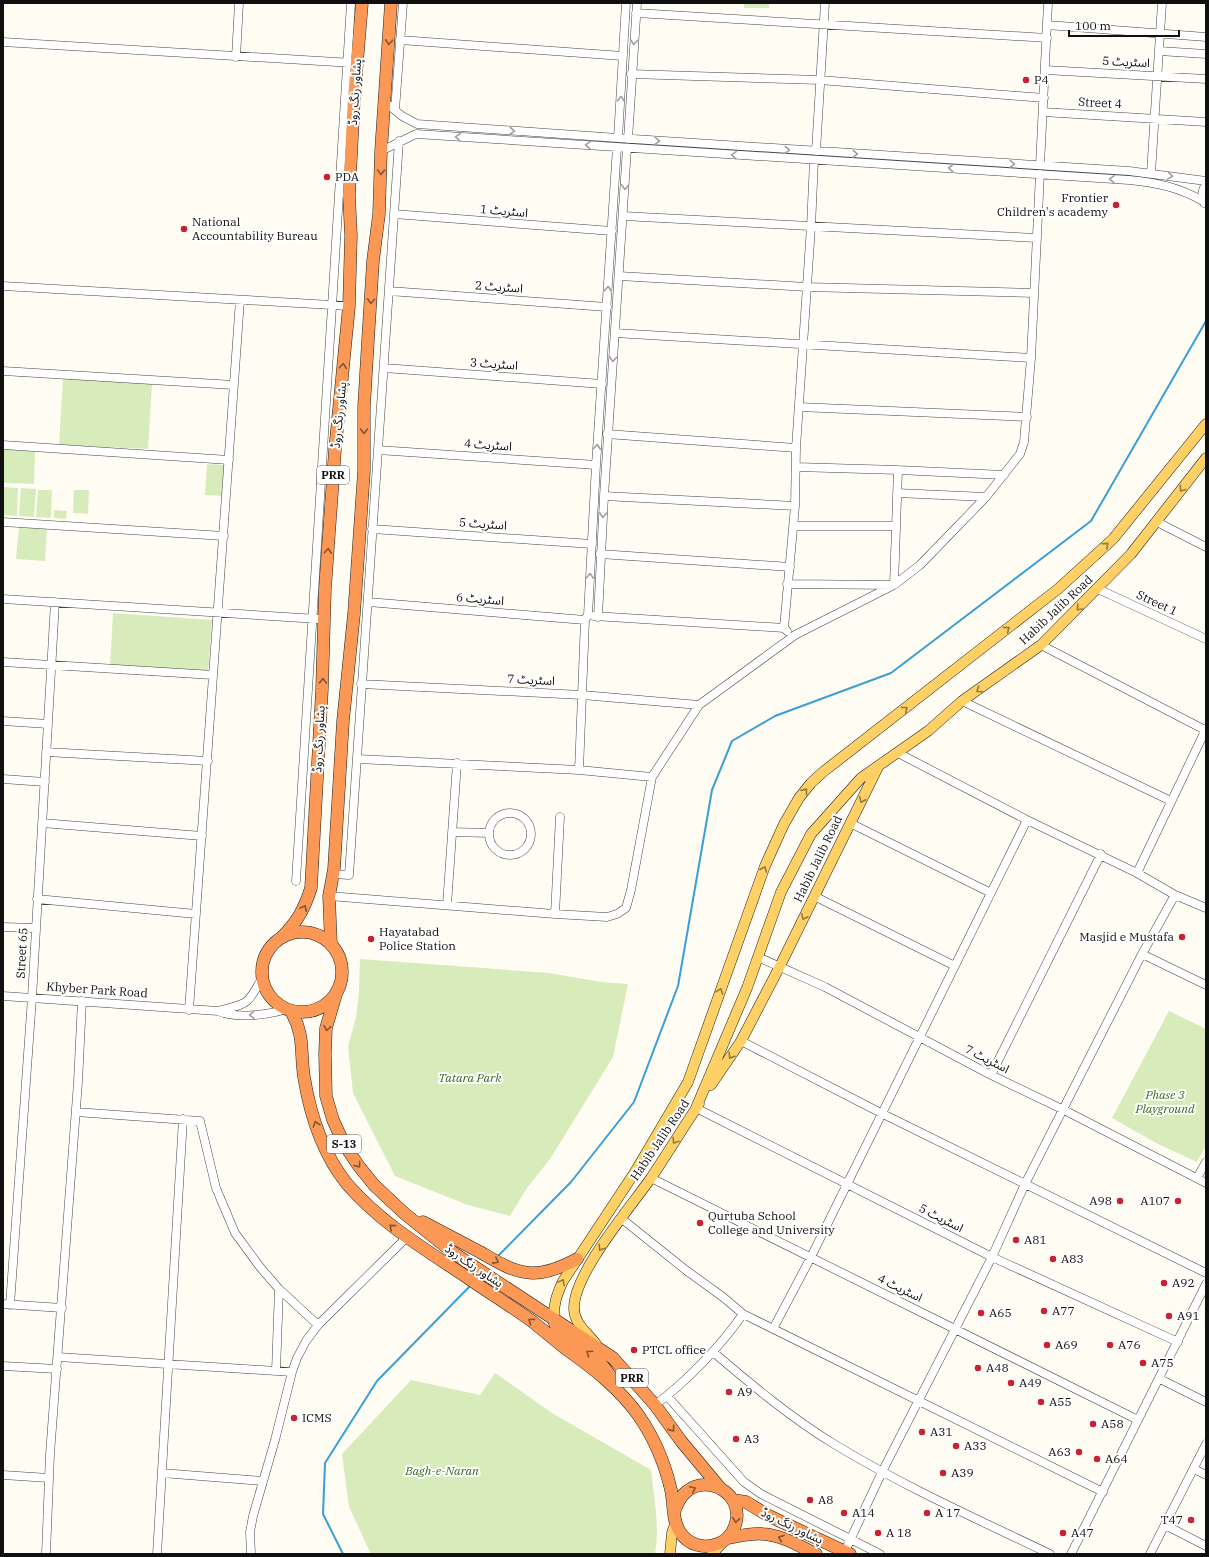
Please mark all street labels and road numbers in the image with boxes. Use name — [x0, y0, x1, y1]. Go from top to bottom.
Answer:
street label: اسٹریٹ 5 — [1102, 53, 1150, 70]
street label: پشاور رنگ روڈ — [345, 58, 365, 126]
street label: Street 4 — [1078, 94, 1122, 111]
street label: اسٹریٹ 1 — [480, 201, 529, 220]
street label: اسٹریٹ 2 — [475, 277, 524, 296]
street label: اسٹریٹ 3 — [470, 354, 519, 373]
street label: پشاور رنگ روڈ — [328, 381, 351, 449]
street label: اسٹریٹ 4 — [464, 435, 513, 454]
road number: PRR — [317, 466, 349, 484]
street label: اسٹریٹ 5 — [459, 514, 508, 533]
street label: Habib Jalib Road — [1016, 572, 1095, 647]
street label: Street 1 — [1134, 587, 1180, 619]
street label: اسٹریٹ 6 — [456, 589, 505, 608]
street label: اسٹریٹ 7 — [507, 671, 555, 688]
street label: پشاور رنگ روڈ — [309, 705, 329, 773]
street label: Habib Jalib Road — [790, 813, 845, 905]
street label: Street 65 — [13, 927, 30, 979]
street label: Khyber Park Road — [46, 978, 148, 1001]
street label: اسٹریٹ 7 — [962, 1041, 1012, 1076]
street label: Habib Jalib Road — [627, 1096, 692, 1183]
road number: S-13 — [327, 1135, 361, 1153]
street label: اسٹریٹ 5 — [916, 1200, 966, 1235]
street label: پشاور رنگ روڈ — [442, 1241, 506, 1291]
street label: اسٹریٹ 4 — [875, 1270, 925, 1305]
road number: PRR — [616, 1369, 648, 1387]
street label: پشاور رنگ روڈ — [758, 1504, 826, 1548]

